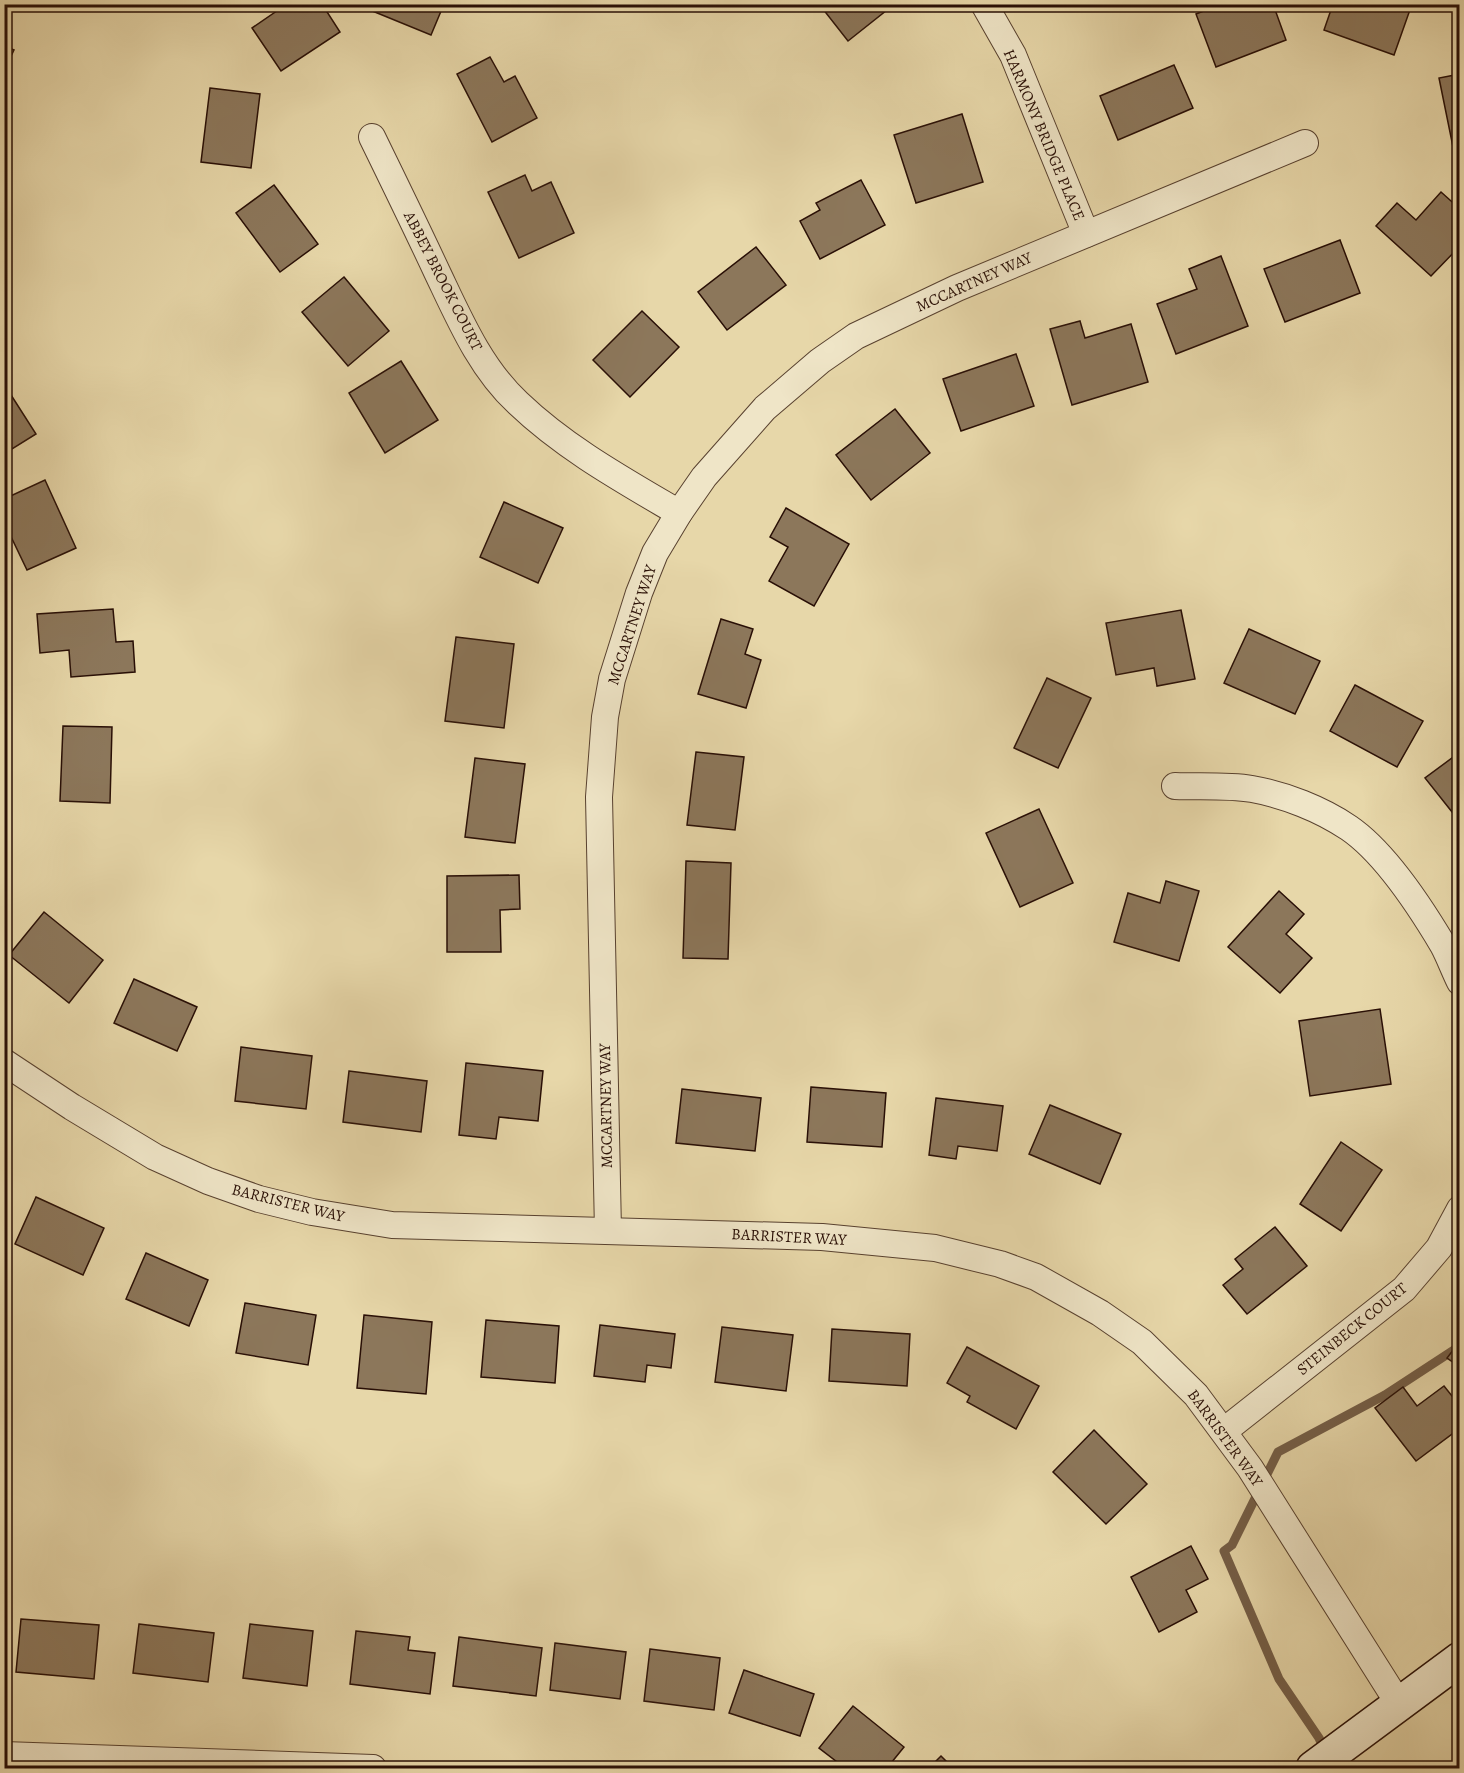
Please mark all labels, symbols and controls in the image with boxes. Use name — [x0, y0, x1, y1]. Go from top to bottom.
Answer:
street label: HARMONY BRIDGE PLACE — [998, 46, 1090, 224]
street label: ABBEY BROOK COURT — [398, 206, 488, 355]
street label: MCCARTNEY WAY — [912, 246, 1036, 317]
street label: MCCARTNEY WAY — [602, 562, 662, 688]
street label: MCCARTNEY WAY — [594, 1043, 618, 1169]
street label: BARRISTER WAY — [229, 1178, 347, 1228]
street label: BARRISTER WAY — [731, 1223, 848, 1251]
street label: STEINBECK COURT — [1292, 1277, 1412, 1380]
street label: BARRISTER WAY — [1182, 1385, 1268, 1491]

